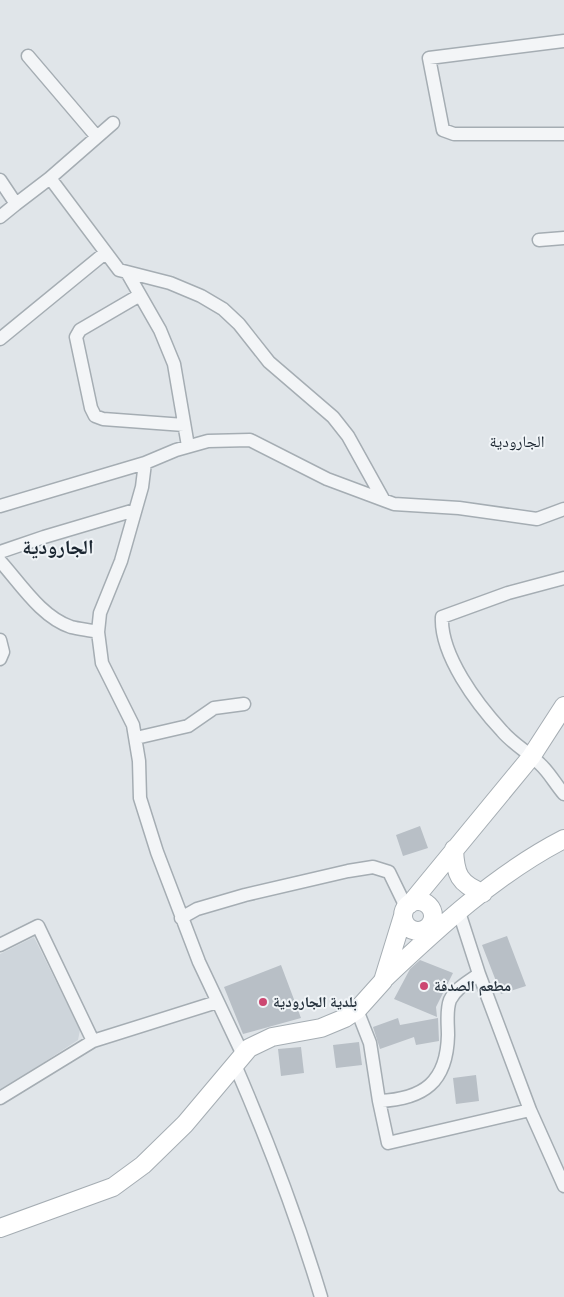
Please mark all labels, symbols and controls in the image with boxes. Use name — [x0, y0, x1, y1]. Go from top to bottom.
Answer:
district label: الجارودية — [490, 431, 544, 452]
district label: الجارودية — [22, 534, 94, 560]
place label: مطعم الصدفة — [434, 976, 511, 996]
marker: مطعم الصدفة — [418, 980, 430, 992]
place label: بلدية الجارودية — [273, 992, 357, 1012]
marker: بلدية الجارودية — [257, 996, 269, 1008]

